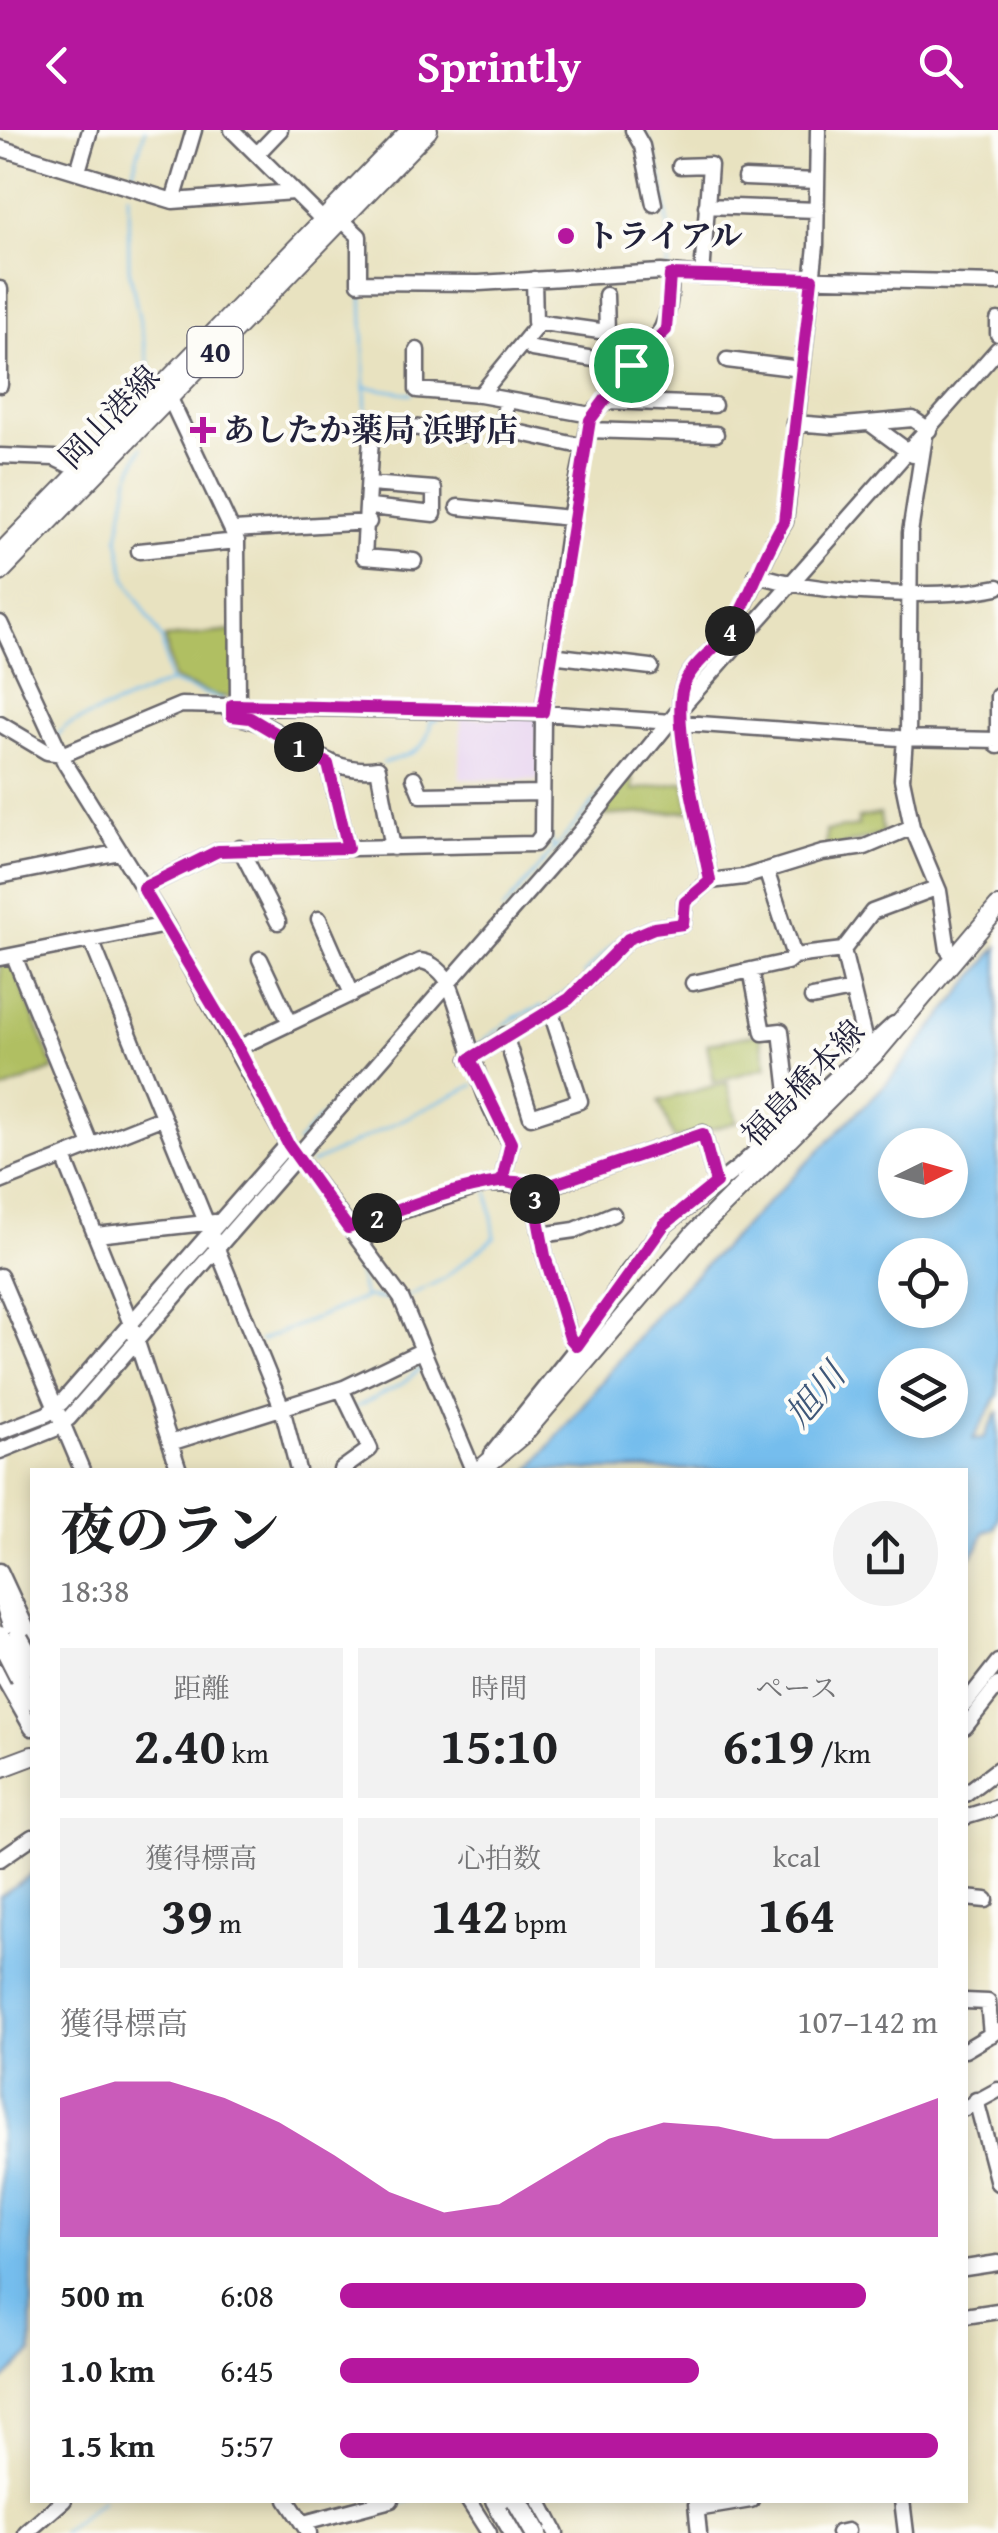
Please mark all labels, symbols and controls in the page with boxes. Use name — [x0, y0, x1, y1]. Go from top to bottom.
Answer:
text: Sprintly — [417, 33, 581, 98]
icon: back — [30, 38, 85, 93]
icon: search — [913, 38, 968, 93]
place label: トライアル — [586, 212, 743, 259]
marker: トライアル — [555, 225, 577, 247]
pin — [589, 323, 674, 408]
road number: 40 — [188, 327, 242, 377]
icon: arrive — [604, 338, 659, 393]
street label: 岡山港線 — [47, 354, 170, 479]
place label: あしたか薬局 浜野店 — [223, 406, 518, 453]
marker: あしたか薬局 浜野店 — [192, 419, 214, 441]
pin: 4 — [705, 606, 755, 656]
text: 4 — [723, 610, 737, 651]
pin: 1 — [274, 722, 324, 772]
text: 1 — [292, 726, 306, 767]
street label: 福島橋本線 — [730, 1009, 875, 1157]
north arrow — [878, 1128, 968, 1218]
map controls — [878, 1128, 968, 1438]
pin: 3 — [510, 1174, 560, 1224]
text: 3 — [528, 1178, 542, 1219]
pin: 2 — [352, 1193, 402, 1243]
text: 2 — [370, 1197, 384, 1238]
button: locate — [878, 1238, 968, 1328]
water label: 旭川 — [773, 1348, 859, 1438]
button: layers — [878, 1348, 968, 1438]
text: 夜のラン — [60, 1489, 280, 1569]
button: share — [833, 1501, 938, 1606]
text: 18:38 — [60, 1567, 129, 1614]
text: 距離 — [173, 1667, 229, 1708]
text: 時間 — [471, 1667, 527, 1708]
text: ペース — [755, 1667, 838, 1708]
text: 2.40 — [134, 1708, 226, 1781]
text: 15:10 — [440, 1708, 558, 1781]
text: 6:19 — [722, 1708, 814, 1781]
text: km — [226, 1732, 269, 1773]
text: /km — [814, 1732, 871, 1773]
text: kcal — [773, 1836, 821, 1877]
text: 獲得標高 — [145, 1837, 257, 1878]
text: 心拍数 — [457, 1837, 541, 1878]
text: 164 — [758, 1877, 836, 1950]
text: 39 — [161, 1878, 213, 1951]
text: 142 — [431, 1878, 509, 1951]
text: m — [213, 1902, 242, 1943]
text: bpm — [509, 1902, 567, 1943]
text: 107–142 m — [797, 1998, 938, 2045]
text: 獲得標高 — [60, 2000, 188, 2047]
text: 500 m — [60, 2272, 144, 2319]
text: 6:08 — [220, 2272, 274, 2319]
text: 1.0 km — [60, 2347, 155, 2394]
text: 6:45 — [220, 2347, 274, 2394]
text: 1.5 km — [60, 2422, 155, 2469]
text: 5:57 — [220, 2422, 274, 2469]

